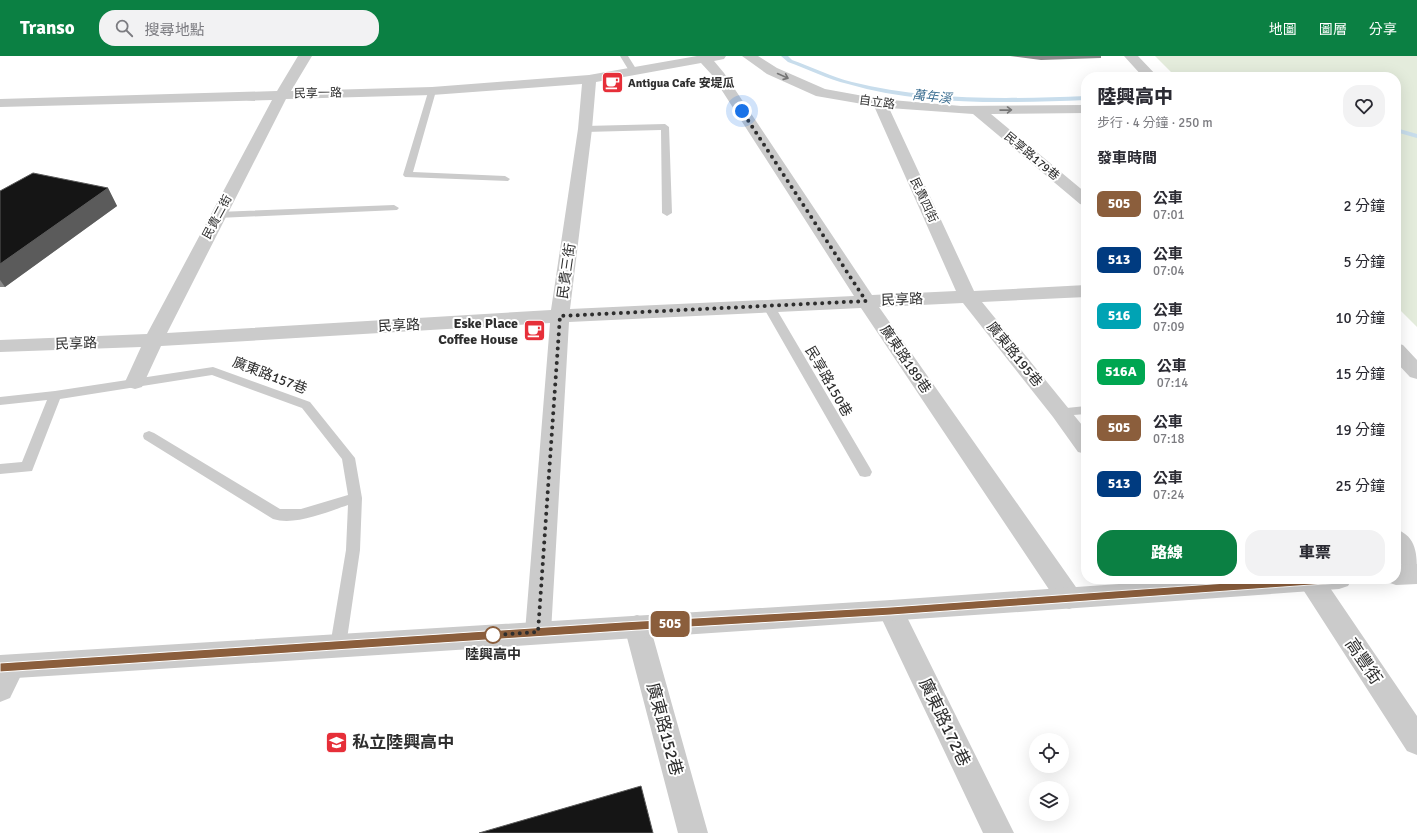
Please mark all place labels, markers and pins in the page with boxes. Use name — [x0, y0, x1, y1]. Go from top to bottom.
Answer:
cafe icon: Antigua Cafe 安堤瓜 — [599, 70, 625, 96]
place label: Antigua Cafe 安堤瓜 — [628, 76, 734, 91]
place label: Eske Place Coffee House — [438, 315, 518, 348]
cafe icon: Eske Place Coffee House — [521, 318, 547, 344]
marker: 陸興高中 — [484, 626, 502, 644]
place label: 陸興高中 — [465, 646, 521, 663]
school or university icon: 私立陸興高中 — [324, 729, 350, 755]
place label: 私立陸興高中 — [352, 732, 454, 753]

